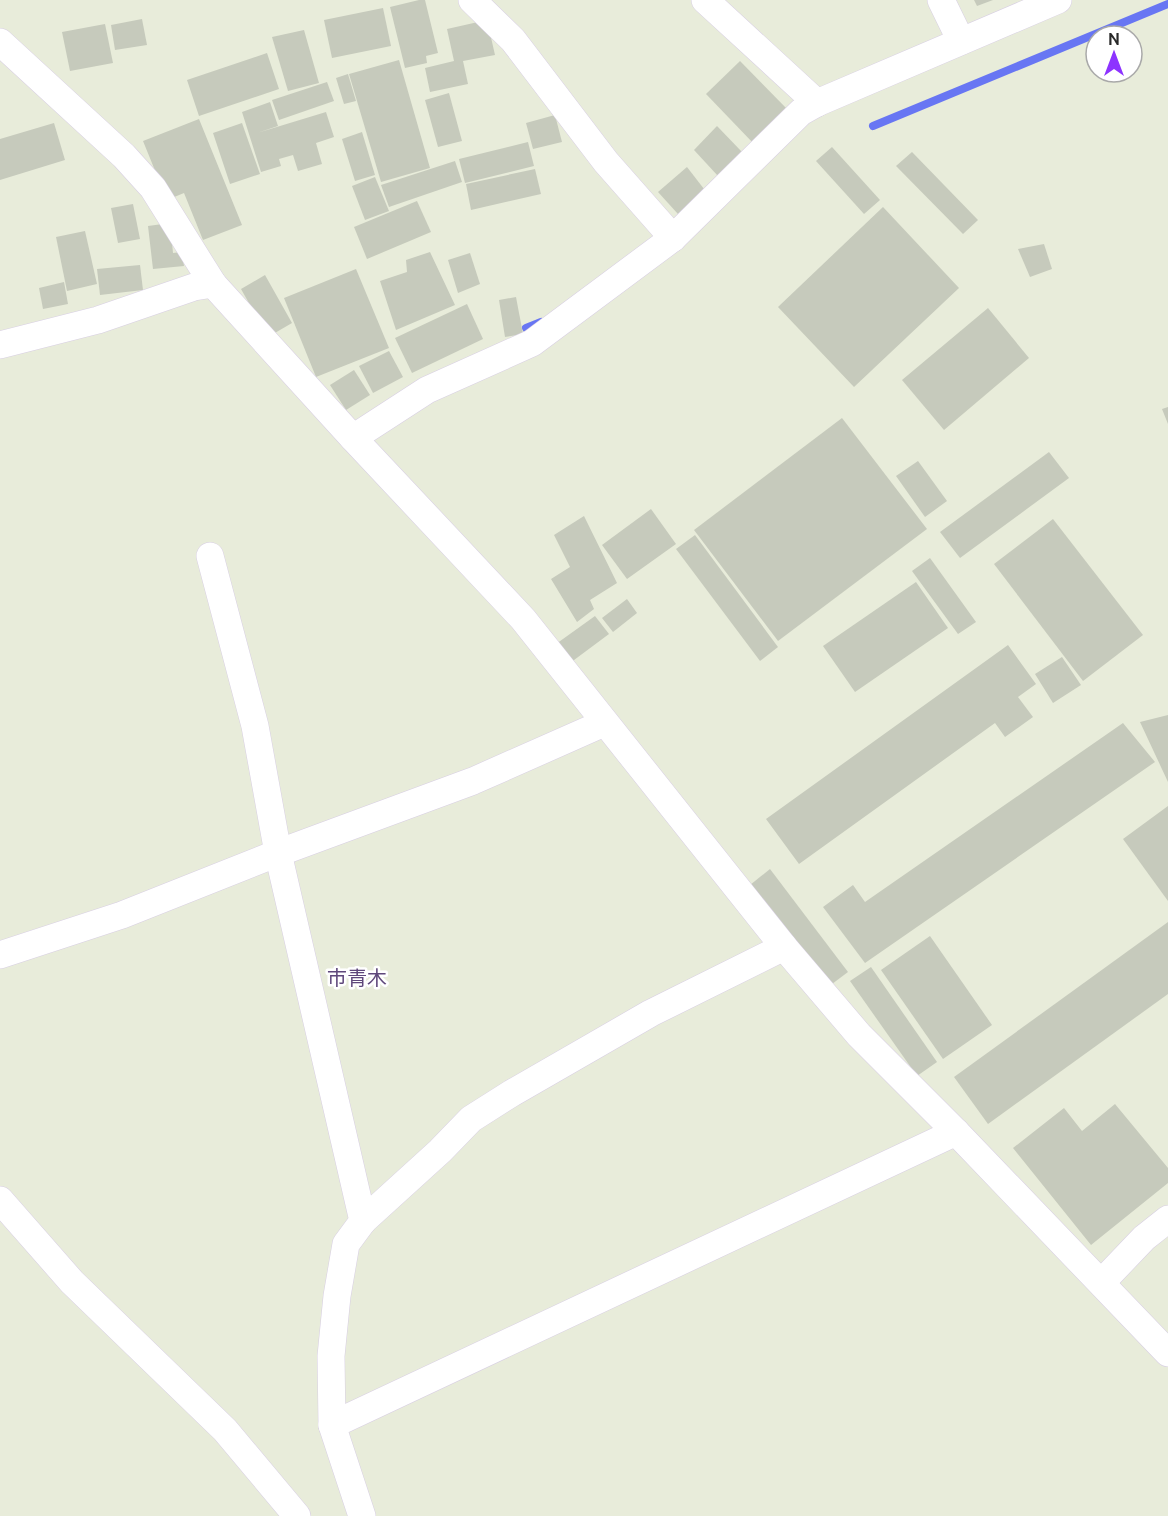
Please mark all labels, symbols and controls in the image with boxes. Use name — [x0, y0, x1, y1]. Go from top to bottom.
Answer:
north arrow — [1084, 24, 1144, 84]
text: N — [1108, 30, 1120, 48]
district label: 市青木 — [327, 966, 387, 989]

